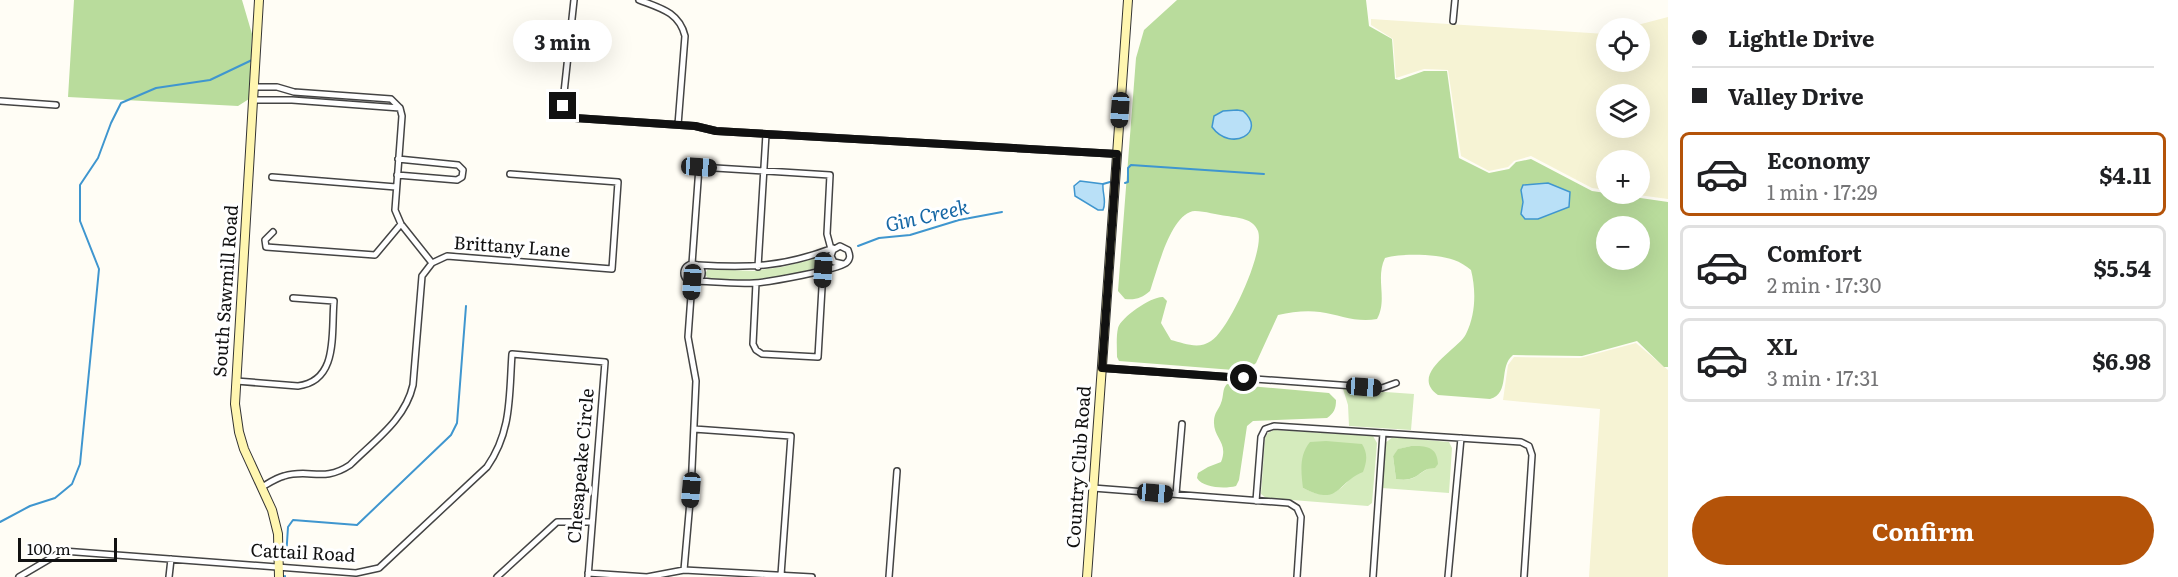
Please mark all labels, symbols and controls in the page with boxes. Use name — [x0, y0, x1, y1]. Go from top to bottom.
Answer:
map controls — [1596, 18, 1650, 270]
button: locate — [1596, 18, 1650, 72]
callout: 3 min — [514, 19, 612, 61]
text: Lightle Drive — [1728, 21, 1874, 54]
text: 3 min — [534, 26, 591, 56]
text: Valley Drive — [1728, 79, 1864, 112]
button: layers — [1596, 84, 1650, 138]
car — [1110, 91, 1130, 129]
route end — [549, 92, 576, 119]
text: Economy — [1767, 143, 1870, 176]
icon: car — [1695, 147, 1749, 201]
button: + — [1596, 150, 1650, 204]
car — [680, 157, 718, 177]
text: $4.11 — [2099, 158, 2151, 191]
text: 1 min · 17:29 — [1767, 176, 1877, 206]
water label: Gin Creek — [882, 190, 971, 238]
street label: South Sawmill Road — [205, 204, 244, 378]
button: − — [1596, 216, 1650, 270]
street label: Brittany Lane — [453, 228, 571, 263]
text: Comfort — [1767, 236, 1862, 269]
icon: car — [1695, 240, 1749, 294]
text: $5.54 — [2093, 251, 2151, 284]
car — [813, 252, 833, 288]
car — [682, 263, 702, 301]
text: 2 min · 17:30 — [1767, 269, 1881, 299]
text: XL — [1767, 329, 1798, 362]
icon: car — [1695, 333, 1749, 387]
text: $6.98 — [2092, 344, 2151, 377]
text: 3 min · 17:31 — [1767, 362, 1879, 392]
route start — [1230, 364, 1257, 391]
car — [1345, 377, 1383, 397]
street label: Country Club Road — [1058, 385, 1097, 549]
street label: Chesapeake Circle — [559, 387, 600, 545]
car — [680, 471, 702, 509]
car — [1136, 482, 1174, 504]
button: Confirm — [1692, 496, 2154, 565]
scale bar — [18, 535, 117, 562]
street label: Cattail Road — [250, 535, 356, 568]
text: 100 m — [27, 536, 71, 560]

